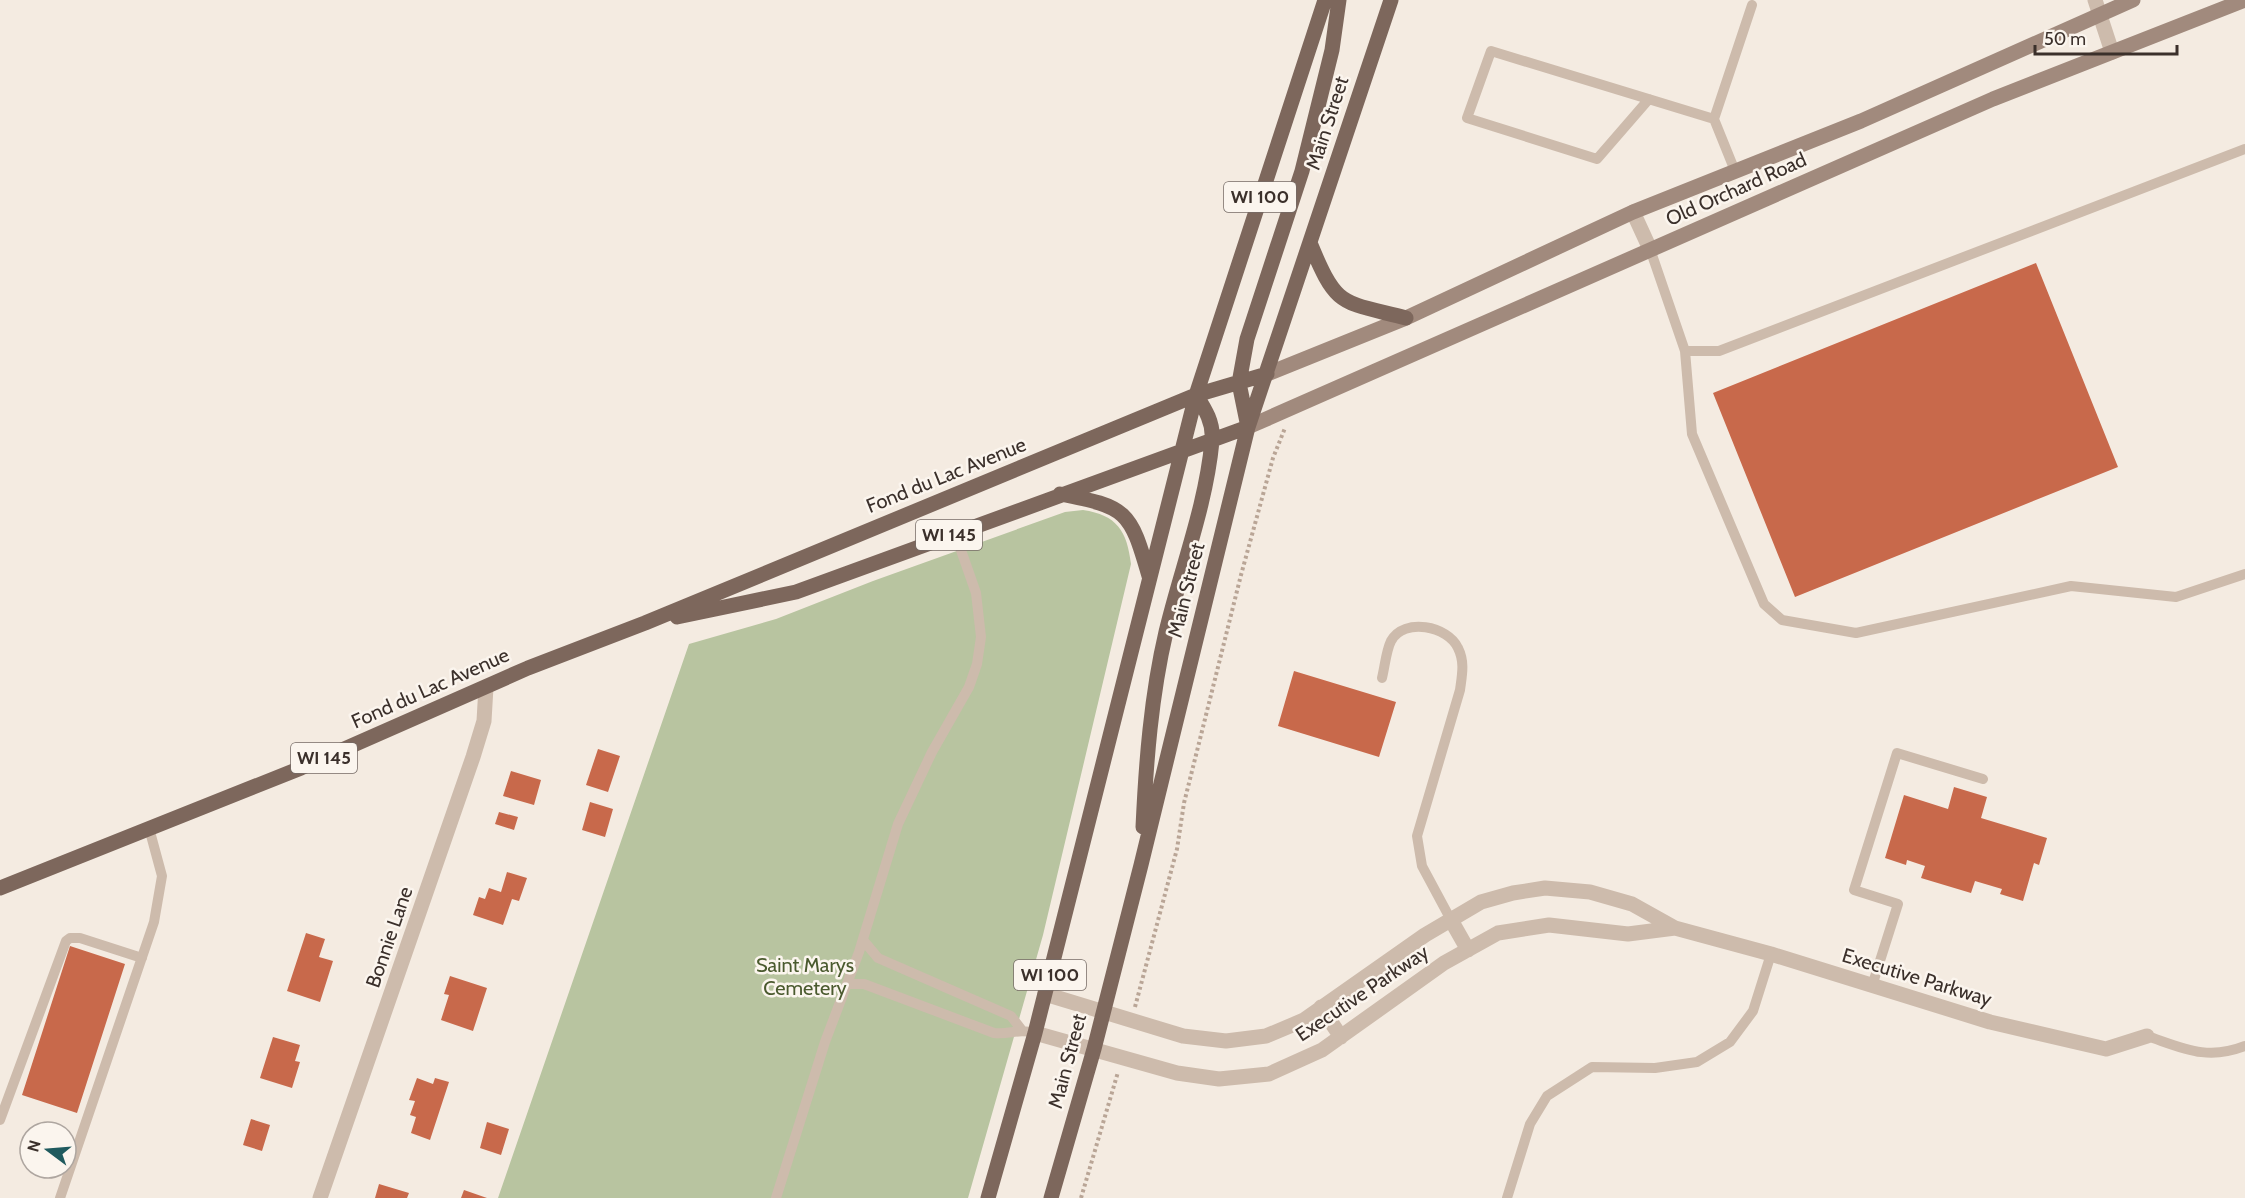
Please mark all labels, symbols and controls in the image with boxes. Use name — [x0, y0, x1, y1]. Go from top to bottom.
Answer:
scale bar — [2035, 18, 2178, 56]
text: 50 m — [2044, 28, 2086, 50]
street label: Main Street — [1301, 73, 1353, 173]
street label: Old Orchard Road — [1662, 147, 1810, 231]
road number: WI 100 — [1224, 182, 1296, 212]
street label: Fond du Lac Avenue — [863, 432, 1029, 518]
road number: WI 145 — [916, 520, 982, 550]
street label: Main Street — [1163, 540, 1209, 640]
street label: Fond du Lac Avenue — [347, 642, 513, 734]
road number: WI 145 — [291, 743, 357, 773]
street label: Bonnie Lane — [361, 883, 417, 991]
street label: Executive Parkway — [1291, 940, 1433, 1046]
street label: Executive Parkway — [1839, 943, 1995, 1011]
park label: Saint Marys Cemetery — [756, 953, 854, 1000]
road number: WI 100 — [1014, 960, 1086, 990]
street label: Main Street — [1043, 1011, 1091, 1111]
north arrow — [18, 1120, 78, 1180]
text: N — [23, 1138, 45, 1154]

